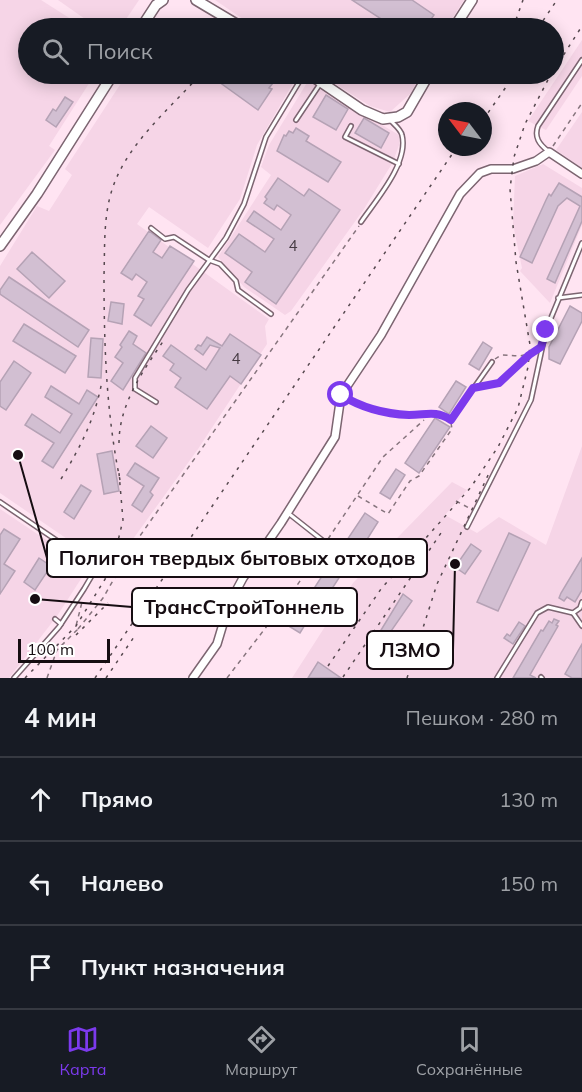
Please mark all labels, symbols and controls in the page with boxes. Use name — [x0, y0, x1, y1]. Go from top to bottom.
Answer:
search box — [18, 18, 564, 84]
icon: search — [39, 35, 72, 68]
text: Поиск — [87, 37, 153, 65]
north arrow — [438, 102, 492, 156]
house number: 4 — [288, 236, 298, 255]
route end — [532, 316, 558, 342]
house number: 4 — [231, 349, 241, 368]
route start — [327, 381, 353, 407]
callout: Полигон твердых бытовых отходов — [47, 539, 427, 577]
text: Полигон твердых бытовых отходов — [59, 545, 415, 570]
callout: ТрансСтройТоннель — [132, 588, 357, 626]
text: ТрансСтройТоннель — [144, 594, 344, 619]
callout: ЛЗМО — [367, 631, 453, 669]
scale bar — [18, 636, 110, 664]
text: ЛЗМО — [379, 637, 441, 662]
text: 100 m — [27, 639, 74, 659]
text: 4 мин — [24, 701, 97, 734]
text: Пешком · 280 m — [406, 705, 558, 730]
icon: ahead — [24, 783, 57, 816]
text: Прямо — [81, 785, 153, 813]
text: 130 m — [499, 787, 558, 812]
icon: left — [24, 867, 57, 900]
text: Налево — [81, 869, 164, 897]
text: 150 m — [499, 871, 558, 896]
icon: arrive — [24, 951, 57, 984]
text: Пункт назначения — [81, 953, 285, 981]
tab: Карта — [59, 1023, 106, 1079]
tab: Маршрут — [225, 1023, 297, 1079]
tab: Сохранённые — [416, 1023, 523, 1079]

